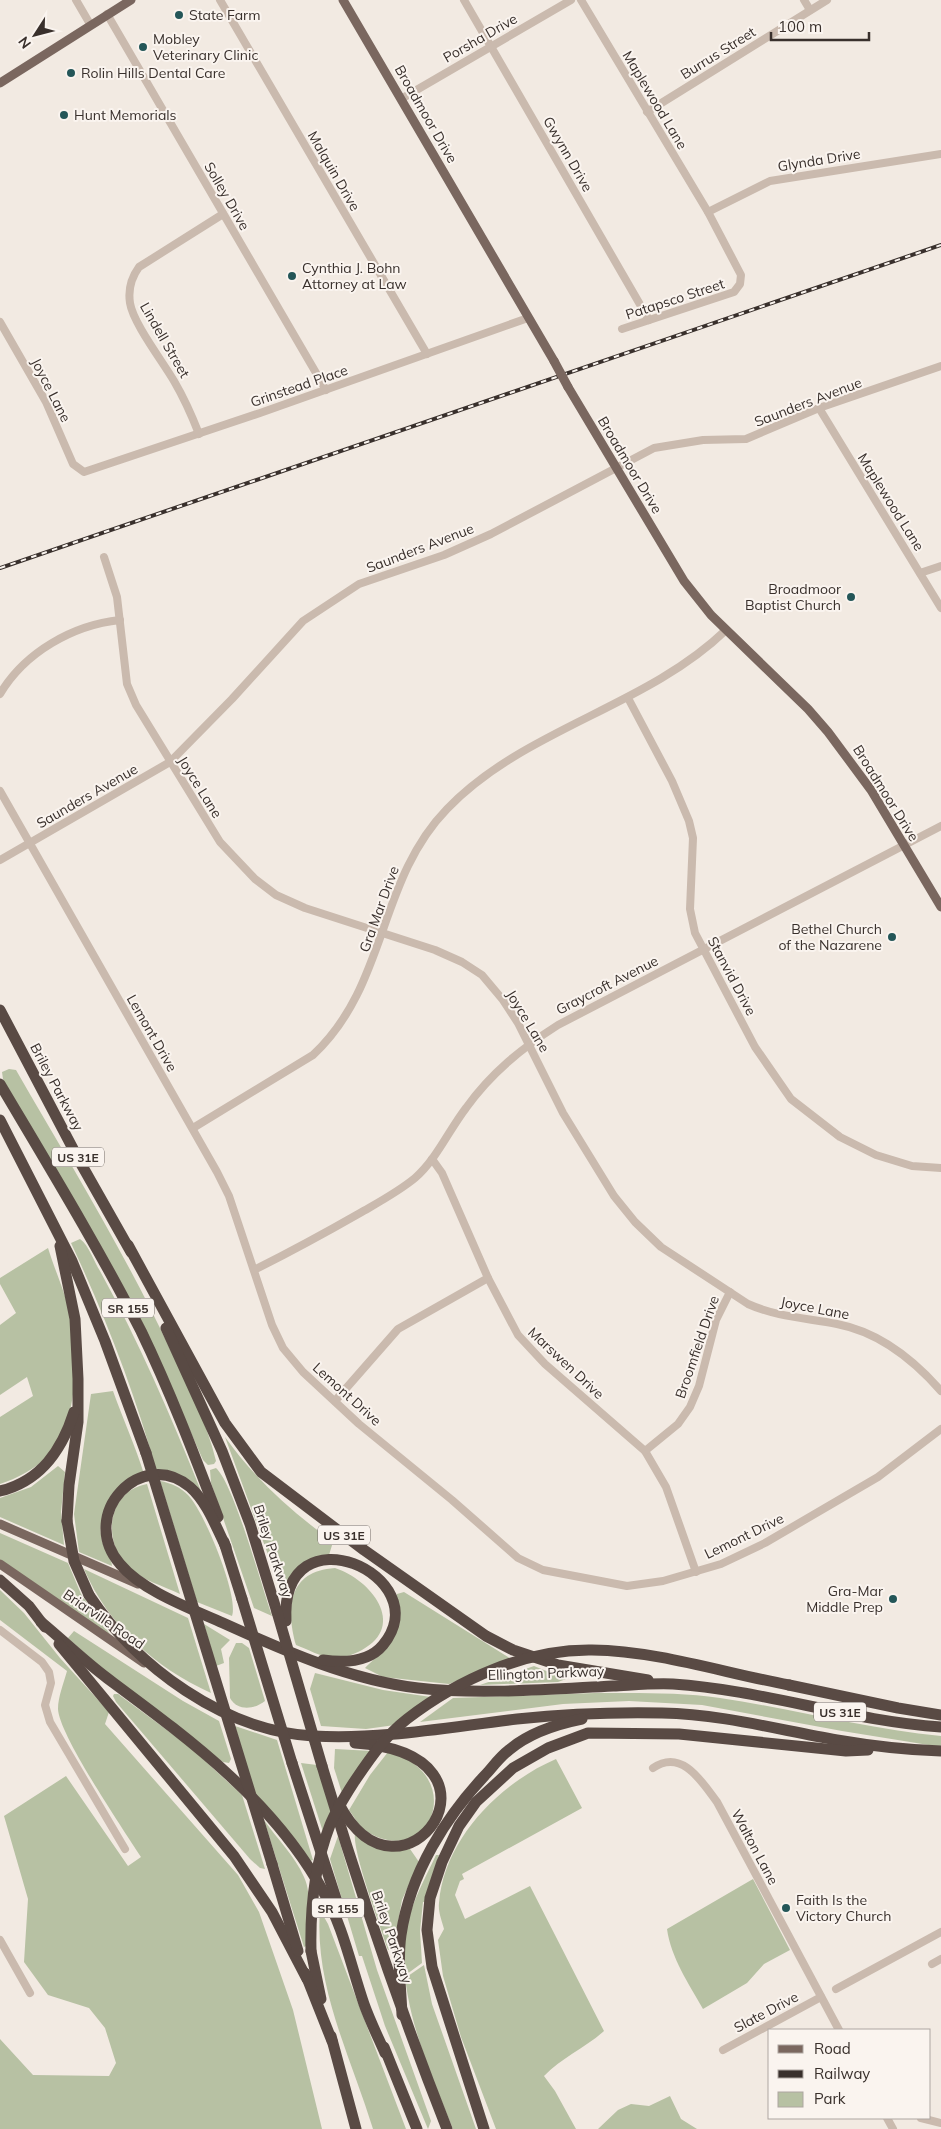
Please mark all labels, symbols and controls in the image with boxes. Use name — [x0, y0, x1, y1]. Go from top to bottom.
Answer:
place label: State Farm — [189, 6, 260, 24]
marker: State Farm — [173, 9, 185, 21]
street label: Porsha Drive — [440, 9, 520, 67]
north arrow — [10, 10, 60, 60]
scale bar — [771, 10, 868, 42]
text: 100 m — [778, 17, 822, 36]
street label: Burrus Street — [677, 23, 759, 83]
place label: Mobley Veterinary Clinic — [153, 30, 258, 64]
text: N — [14, 33, 35, 52]
marker: Mobley Veterinary Clinic — [137, 41, 149, 53]
street label: Maplewood Lane — [619, 48, 691, 152]
street label: Broadmoor Drive — [391, 62, 461, 166]
place label: Rolin Hills Dental Care — [81, 64, 225, 82]
marker: Rolin Hills Dental Care — [65, 67, 77, 79]
place label: Hunt Memorials — [74, 106, 177, 124]
marker: Hunt Memorials — [58, 109, 70, 121]
street label: Gwynn Drive — [539, 113, 597, 195]
street label: Malquin Drive — [304, 128, 364, 214]
street label: Glynda Drive — [776, 145, 862, 175]
street label: Solley Drive — [200, 159, 254, 233]
place label: Cynthia J. Bohn Attorney at Law — [302, 259, 407, 293]
marker: Cynthia J. Bohn Attorney at Law — [286, 270, 298, 282]
street label: Patapsco Street — [623, 275, 727, 323]
street label: Lindell Street — [136, 299, 194, 381]
street label: Joyce Lane — [27, 355, 75, 425]
street label: Grinstead Place — [248, 361, 350, 411]
street label: Saunders Avenue — [752, 373, 864, 431]
street label: Broadmoor Drive — [594, 413, 666, 517]
street label: Maplewood Lane — [854, 450, 928, 554]
street label: Saunders Avenue — [364, 519, 476, 577]
place label: Broadmoor Baptist Church — [745, 580, 842, 614]
marker: Broadmoor Baptist Church — [845, 591, 857, 603]
street label: Broadmoor Drive — [849, 742, 923, 844]
street label: Joyce Lane — [174, 753, 226, 821]
street label: Saunders Avenue — [33, 760, 141, 832]
street label: Gra Mar Drive — [355, 864, 403, 954]
place label: Bethel Church of the Nazarene — [778, 920, 882, 954]
marker: Bethel Church of the Nazarene — [886, 931, 898, 943]
street label: Stanvid Drive — [704, 933, 760, 1019]
street label: Graycroft Avenue — [553, 951, 661, 1019]
street label: Joyce Lane — [502, 986, 554, 1056]
street label: Lemont Drive — [123, 991, 181, 1075]
street label: Briley Parkway — [26, 1040, 88, 1135]
road number: US 31E — [52, 1148, 104, 1166]
street label: Broomfield Drive — [671, 1293, 723, 1401]
street label: Joyce Lane — [779, 1293, 851, 1323]
road number: SR 155 — [102, 1299, 154, 1318]
street label: Marswen Drive — [524, 1323, 608, 1403]
street label: Lemont Drive — [309, 1359, 385, 1429]
street label: Briley Parkway — [249, 1502, 297, 1600]
street label: Lemont Drive — [701, 1509, 787, 1563]
road number: US 31E — [318, 1526, 370, 1544]
place label: Gra-Mar Middle Prep — [806, 1582, 884, 1616]
street label: Briarville Road — [60, 1585, 148, 1653]
marker: Gra-Mar Middle Prep — [887, 1593, 899, 1605]
street label: Ellington Parkway — [487, 1662, 605, 1684]
road number: US 31E — [814, 1702, 866, 1721]
street label: Walton Lane — [728, 1806, 782, 1888]
street label: Briley Parkway — [368, 1888, 416, 1986]
place label: Faith Is the Victory Church — [796, 1891, 891, 1925]
road number: SR 155 — [312, 1899, 364, 1918]
marker: Faith Is the Victory Church — [780, 1902, 792, 1914]
street label: Slate Drive — [731, 1988, 801, 2036]
legend — [768, 2029, 931, 2119]
text: Road — [814, 2039, 851, 2058]
text: Railway — [814, 2064, 870, 2083]
text: Park — [814, 2089, 846, 2108]

